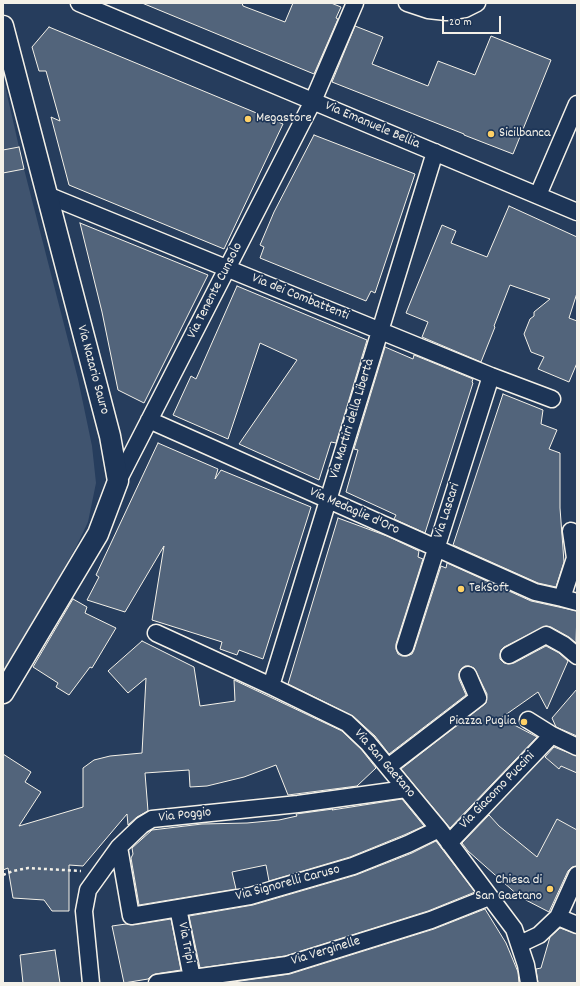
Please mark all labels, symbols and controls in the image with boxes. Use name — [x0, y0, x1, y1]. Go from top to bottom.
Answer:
scale bar — [444, 8, 503, 34]
text: 20 m — [449, 14, 472, 31]
street label: Via Emanuele Bellia — [322, 98, 422, 154]
place label: Megastore — [256, 111, 312, 127]
marker: Megastore — [243, 114, 253, 124]
place label: Sicilbanca — [499, 126, 551, 142]
marker: Sicilbanca — [486, 129, 496, 139]
street label: Via Tenente Cunsolo — [185, 240, 247, 342]
street label: Via dei Combattenti — [249, 271, 351, 325]
street label: Via Nazario Sauro — [72, 323, 112, 417]
street label: Via Martiri della Libertà — [327, 357, 379, 481]
street label: Via Lascari — [431, 481, 465, 541]
street label: Via Medaglie d'Oro — [306, 485, 402, 539]
place label: TekSoft — [469, 581, 509, 597]
marker: TekSoft — [456, 584, 466, 594]
place label: Piazza Puglia — [449, 714, 516, 730]
marker: Piazza Puglia — [519, 717, 529, 727]
street label: Via San Gaetano — [350, 726, 418, 802]
street label: Via Giacomo Puccini — [457, 749, 539, 833]
street label: Via Poggio — [158, 805, 212, 827]
street label: Via Signorelli Caruso — [234, 862, 342, 906]
place label: Chiesa di San Gaetano — [475, 873, 542, 906]
marker: Chiesa di San Gaetano — [545, 884, 555, 894]
street label: Via Tripi — [173, 921, 197, 965]
street label: Via Verginelle — [289, 934, 363, 970]

